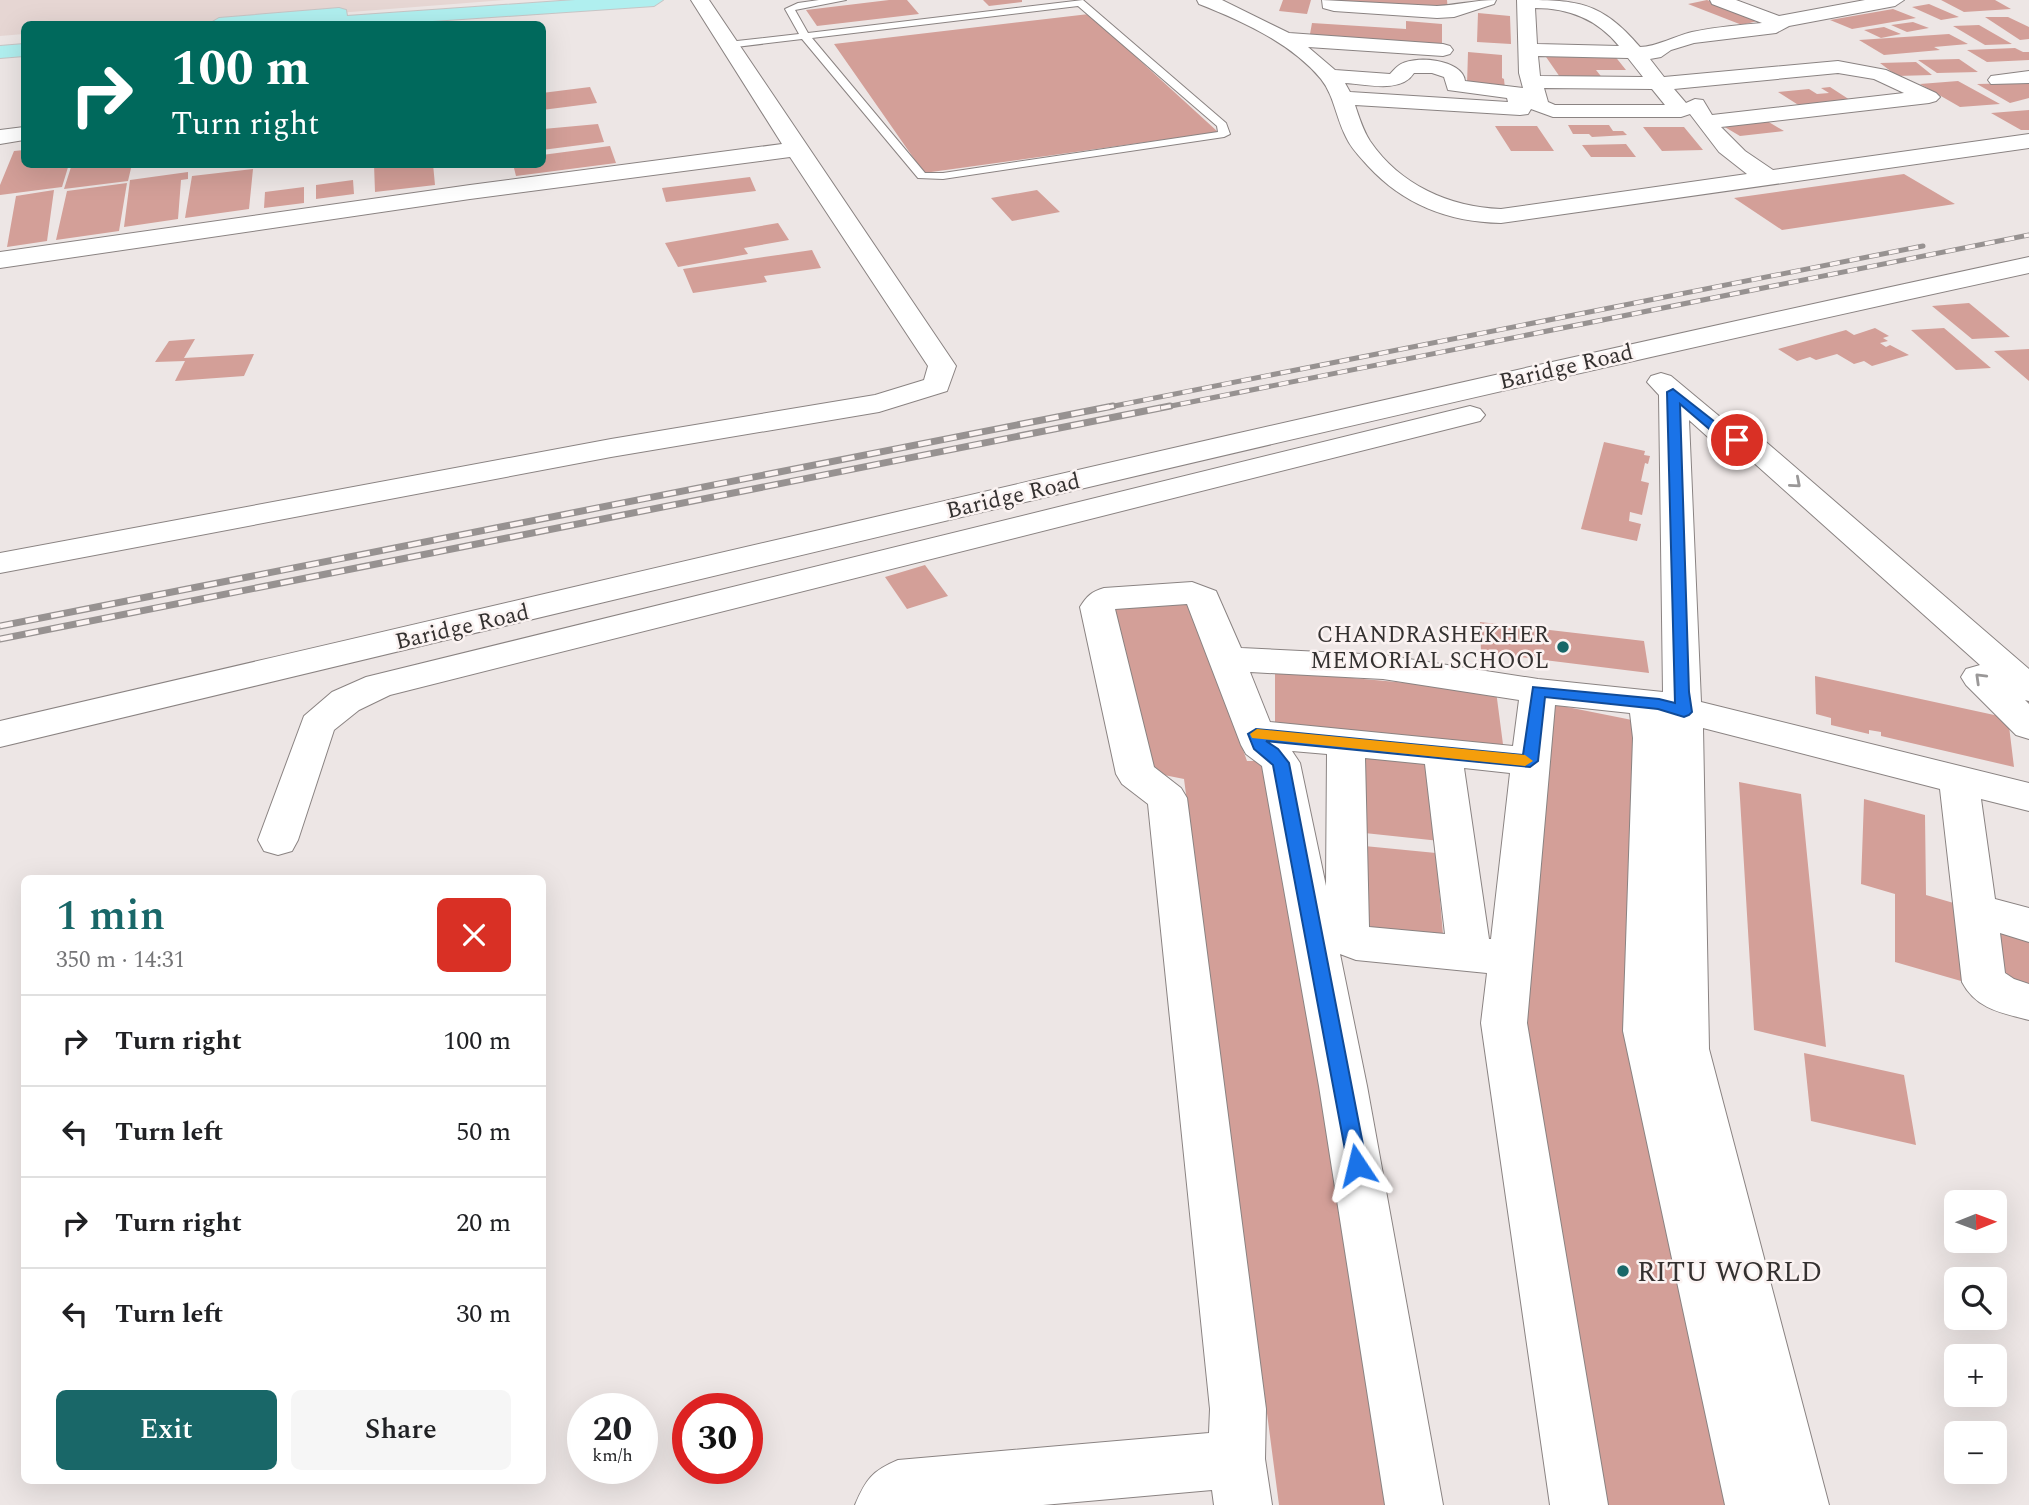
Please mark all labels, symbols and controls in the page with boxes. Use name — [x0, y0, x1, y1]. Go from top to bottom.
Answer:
text: 100 m — [171, 32, 310, 107]
icon: right — [56, 49, 147, 140]
text: Turn right — [171, 100, 319, 149]
street label: Baridge Road — [1496, 335, 1637, 400]
pin — [1707, 410, 1767, 470]
icon: arrive — [1718, 421, 1756, 459]
street label: Baridge Road — [943, 464, 1084, 529]
one-way arrow — [1787, 475, 1800, 487]
street label: Baridge Road — [392, 595, 533, 660]
place label: CHANDRASHEKHER MEMORIAL SCHOOL — [1310, 618, 1550, 679]
marker: CHANDRASHEKHER MEMORIAL SCHOOL — [1555, 639, 1571, 655]
one-way arrow — [1975, 674, 1988, 687]
text: 1 min — [56, 885, 165, 948]
button: close — [437, 898, 511, 972]
text: 350 m · 14:31 — [56, 943, 185, 978]
text: Turn right — [115, 1021, 242, 1061]
text: 100 m — [443, 1021, 511, 1061]
icon: right — [56, 1022, 94, 1060]
text: Turn left — [115, 1112, 223, 1152]
text: 50 m — [456, 1112, 511, 1152]
icon: left — [56, 1113, 94, 1151]
position arrow — [1320, 1128, 1394, 1202]
north arrow — [1944, 1190, 2007, 1253]
map controls — [1944, 1190, 2007, 1484]
text: Turn right — [115, 1203, 242, 1243]
text: 20 m — [456, 1203, 511, 1243]
icon: right — [56, 1204, 94, 1242]
place label: RITU WORLD — [1637, 1251, 1822, 1294]
marker: RITU WORLD — [1615, 1263, 1631, 1279]
button: search — [1944, 1267, 2007, 1330]
text: Turn left — [115, 1294, 223, 1334]
text: 30 m — [456, 1294, 511, 1334]
icon: left — [56, 1295, 94, 1333]
button: + — [1944, 1344, 2007, 1407]
button: Exit — [56, 1390, 277, 1470]
button: Share — [291, 1390, 511, 1470]
speed limit sign: 30 — [672, 1393, 763, 1484]
text: 20 — [593, 1403, 632, 1456]
button: − — [1944, 1421, 2007, 1484]
text: km/h — [592, 1442, 633, 1469]

